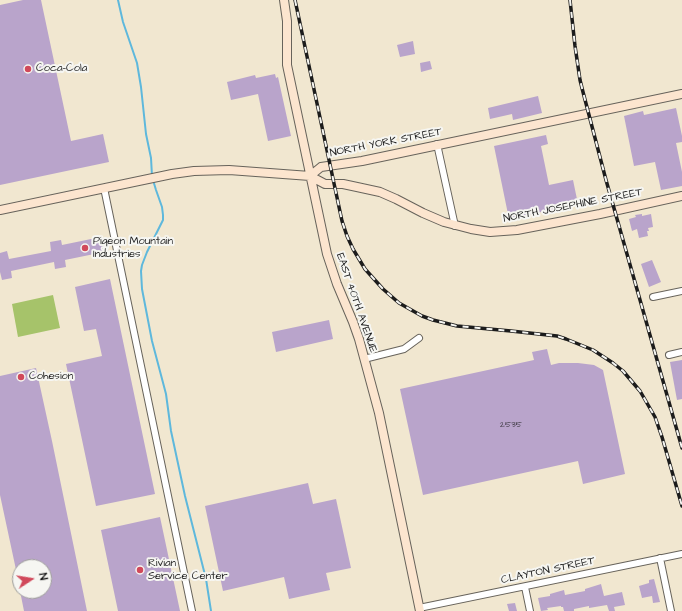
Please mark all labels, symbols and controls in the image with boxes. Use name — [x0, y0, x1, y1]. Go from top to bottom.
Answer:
place label: Coca-Cola — [36, 62, 87, 76]
marker: Coca-Cola — [23, 64, 33, 74]
street label: NORTH YORK STREET — [329, 126, 443, 160]
street label: NORTH JOSEPHINE STREET — [502, 186, 644, 226]
place label: Pigeon Mountain Industries — [93, 235, 173, 261]
marker: Pigeon Mountain Industries — [80, 243, 90, 253]
street label: EAST 40TH AVENUE — [333, 252, 379, 354]
place label: Cohesion — [29, 370, 73, 384]
marker: Cohesion — [16, 372, 26, 382]
house number: 2535 — [500, 420, 522, 430]
street label: CLAYTON STREET — [500, 555, 596, 587]
place label: Rivian Service Center — [148, 557, 227, 583]
north arrow — [12, 559, 52, 599]
marker: Rivian Service Center — [135, 565, 145, 575]
text: N — [35, 572, 51, 582]

